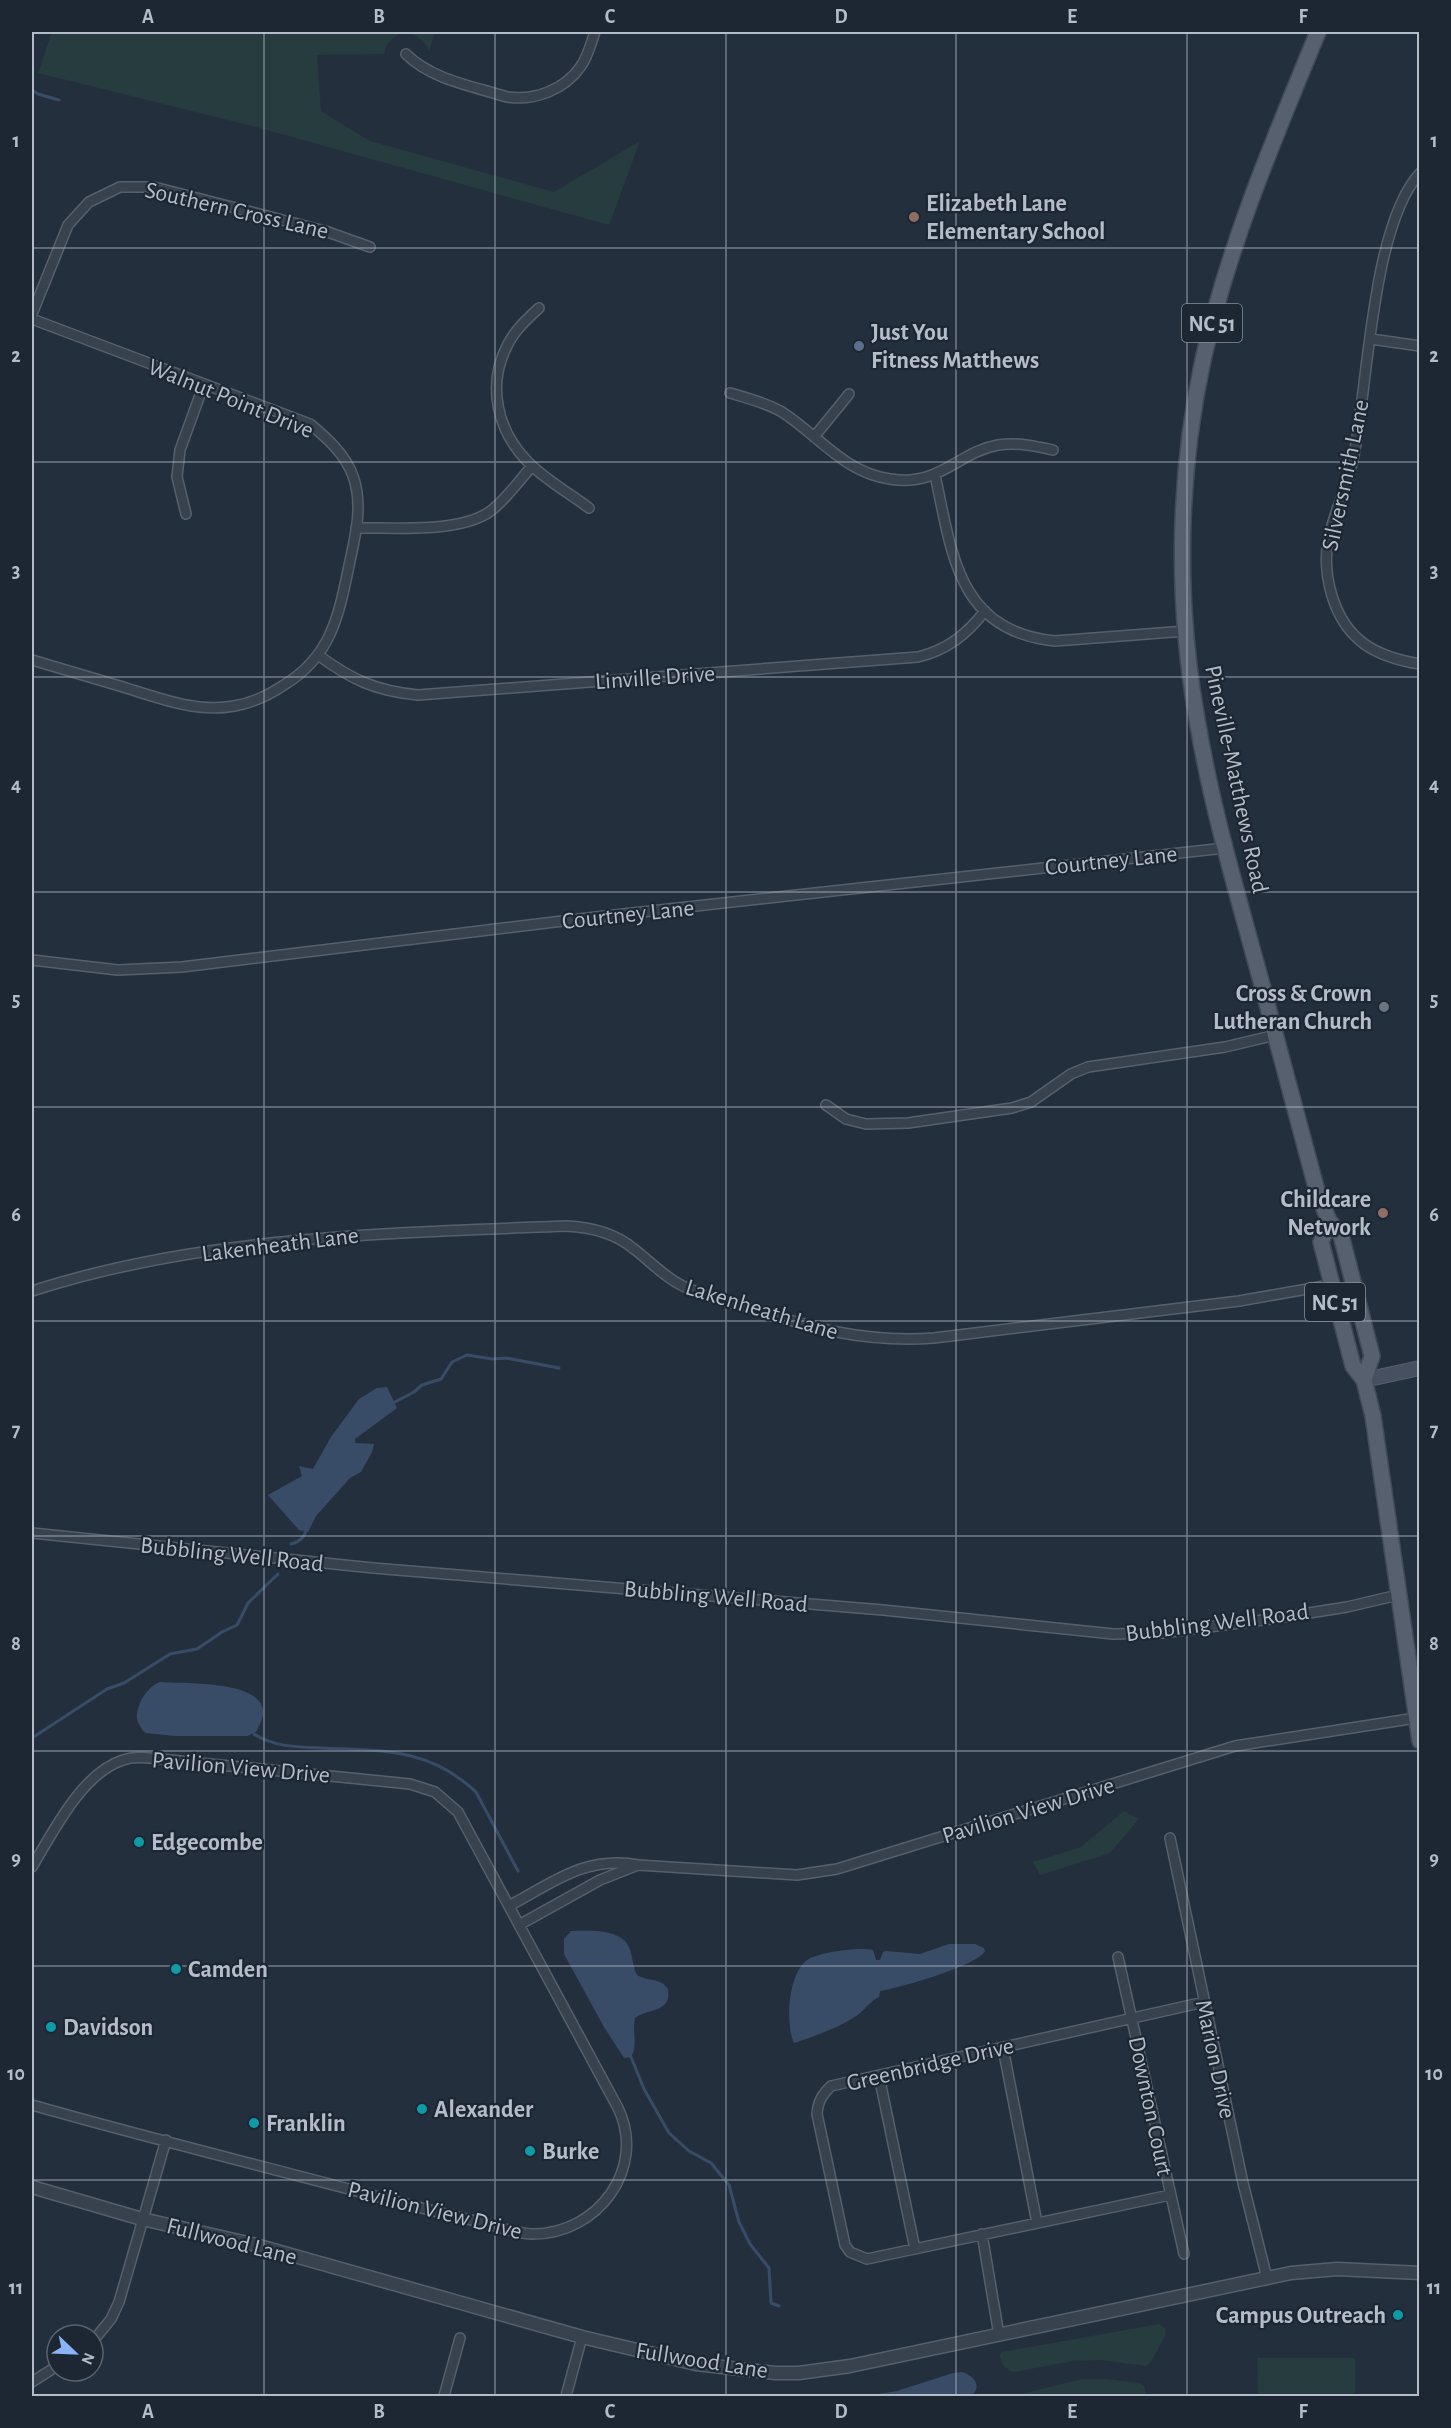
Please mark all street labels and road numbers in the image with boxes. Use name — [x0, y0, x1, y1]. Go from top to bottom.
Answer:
street label: Southern Cross Lane — [143, 178, 331, 244]
road number: NC 51 — [1182, 304, 1242, 342]
street label: Walnut Point Drive — [144, 355, 317, 443]
street label: Silversmith Lane — [1318, 397, 1374, 553]
street label: Linville Drive — [594, 662, 716, 694]
street label: Pineville-Matthews Road — [1200, 663, 1272, 895]
street label: Courtney Lane — [1044, 842, 1179, 880]
street label: Courtney Lane — [561, 896, 696, 934]
street label: Lakenheath Lane — [200, 1223, 360, 1267]
street label: Lakenheath Lane — [683, 1275, 841, 1345]
road number: NC 51 — [1305, 1283, 1365, 1321]
street label: Bubbling Well Road — [139, 1533, 325, 1577]
street label: Bubbling Well Road — [623, 1577, 809, 1617]
street label: Bubbling Well Road — [1124, 1600, 1310, 1646]
street label: Pavilion View Drive — [151, 1748, 331, 1788]
street label: Pavilion View Drive — [939, 1773, 1117, 1849]
street label: Marion Drive — [1191, 1998, 1239, 2121]
street label: Greenbridge Drive — [844, 2034, 1016, 2096]
street label: Downton Court — [1124, 2034, 1177, 2178]
street label: Pavilion View Drive — [345, 2178, 524, 2244]
street label: Fullwood Lane — [164, 2214, 299, 2270]
street label: Fullwood Lane — [634, 2339, 770, 2383]

